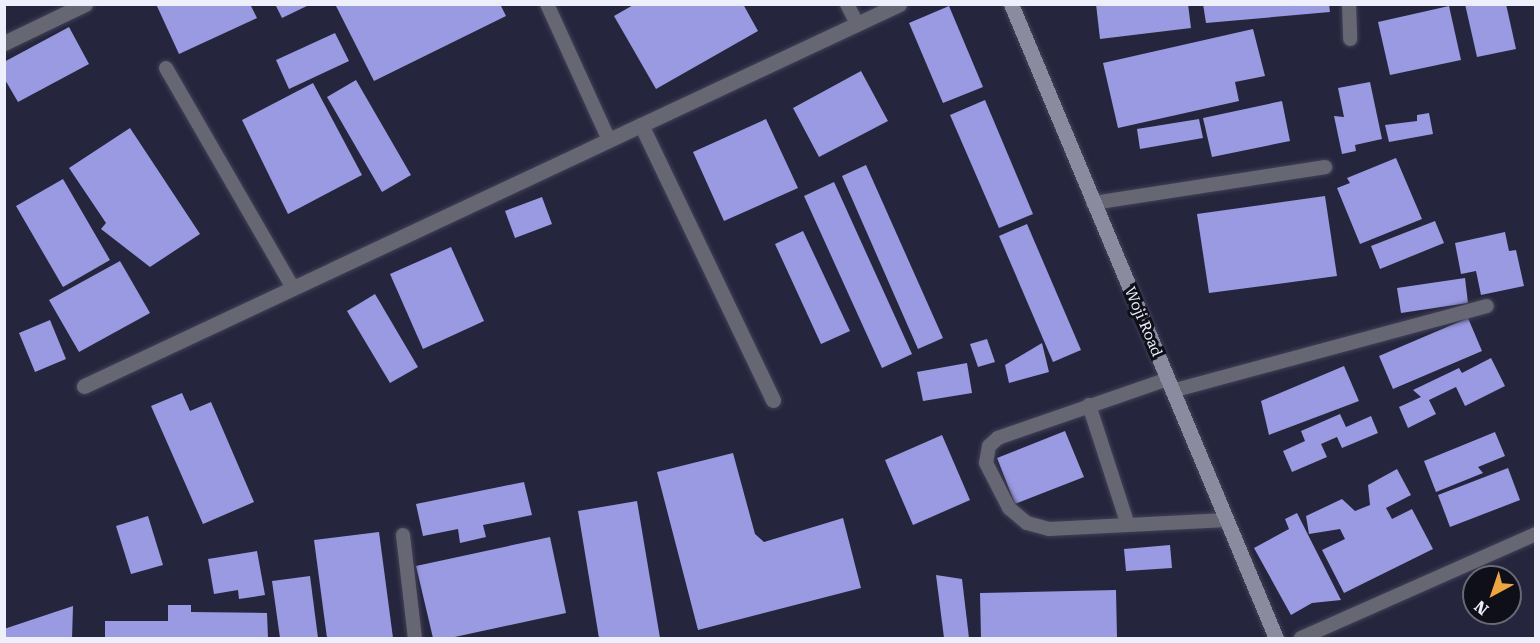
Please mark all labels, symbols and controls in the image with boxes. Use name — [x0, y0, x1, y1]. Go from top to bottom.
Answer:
street label: Woji Road — [1120, 285, 1166, 359]
north arrow — [1462, 565, 1522, 625]
text: N — [1471, 596, 1492, 619]

